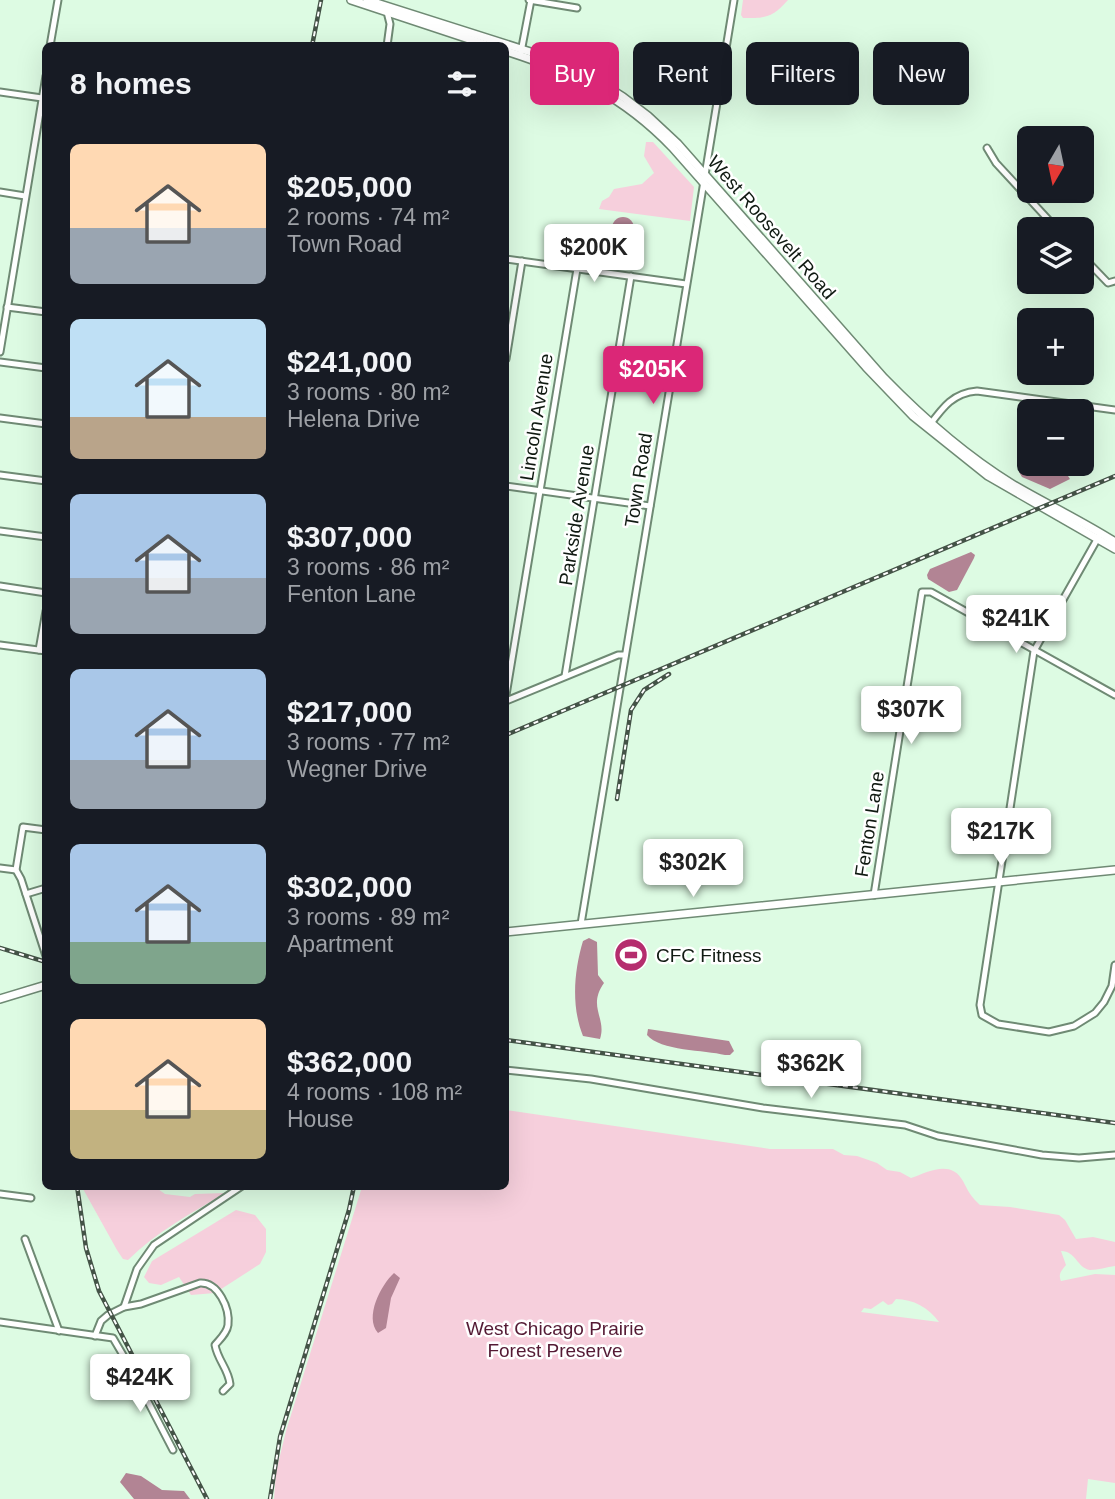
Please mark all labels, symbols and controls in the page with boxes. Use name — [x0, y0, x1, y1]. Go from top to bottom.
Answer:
chip: Buy — [530, 42, 619, 105]
chip: Rent — [633, 42, 732, 105]
chip: Filters — [746, 42, 859, 105]
chip: New — [873, 42, 969, 105]
icon: filters — [443, 65, 481, 103]
text: 8 homes — [70, 67, 192, 100]
north arrow — [1017, 126, 1094, 203]
map controls — [1017, 126, 1094, 476]
street label: West Roosevelt Road — [704, 151, 840, 303]
text: $205,000 — [287, 170, 412, 203]
icon: home — [126, 172, 210, 256]
text: 2 rooms · 74 m² — [287, 204, 449, 230]
button: layers — [1017, 217, 1094, 294]
pin: $200K — [545, 224, 643, 284]
text: Town Road — [287, 231, 402, 257]
text: $200K — [560, 234, 628, 260]
button: + — [1017, 308, 1094, 385]
text: $241,000 — [287, 345, 412, 378]
pin: $205K — [604, 346, 702, 406]
icon: home — [126, 347, 210, 431]
street label: Lincoln Avenue — [516, 352, 557, 482]
text: $205K — [619, 356, 687, 382]
text: 3 rooms · 80 m² — [287, 379, 449, 405]
button: − — [1017, 399, 1094, 476]
text: Helena Drive — [287, 406, 420, 432]
street label: Town Road — [621, 431, 656, 529]
street label: Parkside Avenue — [555, 443, 598, 587]
text: $307,000 — [287, 520, 412, 553]
icon: home — [126, 522, 210, 606]
text: 3 rooms · 86 m² — [287, 554, 449, 580]
text: Fenton Lane — [287, 581, 416, 607]
pin: $241K — [967, 596, 1065, 655]
text: $241K — [982, 605, 1050, 631]
pin: $307K — [862, 686, 960, 746]
text: $217,000 — [287, 695, 412, 728]
text: $307K — [877, 696, 945, 722]
icon: home — [126, 697, 210, 781]
text: 3 rooms · 77 m² — [287, 729, 449, 755]
text: Wegner Drive — [287, 756, 427, 782]
street label: Fenton Lane — [851, 770, 888, 878]
pin: $217K — [952, 808, 1050, 868]
text: $217K — [967, 818, 1035, 844]
pin: $302K — [644, 839, 742, 899]
text: $302K — [659, 849, 727, 875]
text: $302,000 — [287, 870, 412, 903]
icon: home — [126, 872, 210, 956]
text: 3 rooms · 89 m² — [287, 904, 449, 930]
text: Apartment — [287, 931, 393, 957]
sports icon: CFC Fitness — [612, 936, 650, 974]
place label: CFC Fitness — [656, 945, 762, 966]
pin: $362K — [762, 1040, 860, 1100]
text: $362,000 — [287, 1045, 412, 1078]
icon: home — [126, 1047, 210, 1131]
text: $362K — [777, 1050, 845, 1076]
text: 4 rooms · 108 m² — [287, 1079, 462, 1105]
text: House — [287, 1106, 353, 1132]
park label: West Chicago Prairie Forest Preserve — [466, 1318, 644, 1361]
pin: $424K — [91, 1354, 189, 1414]
text: $424K — [106, 1364, 174, 1390]

